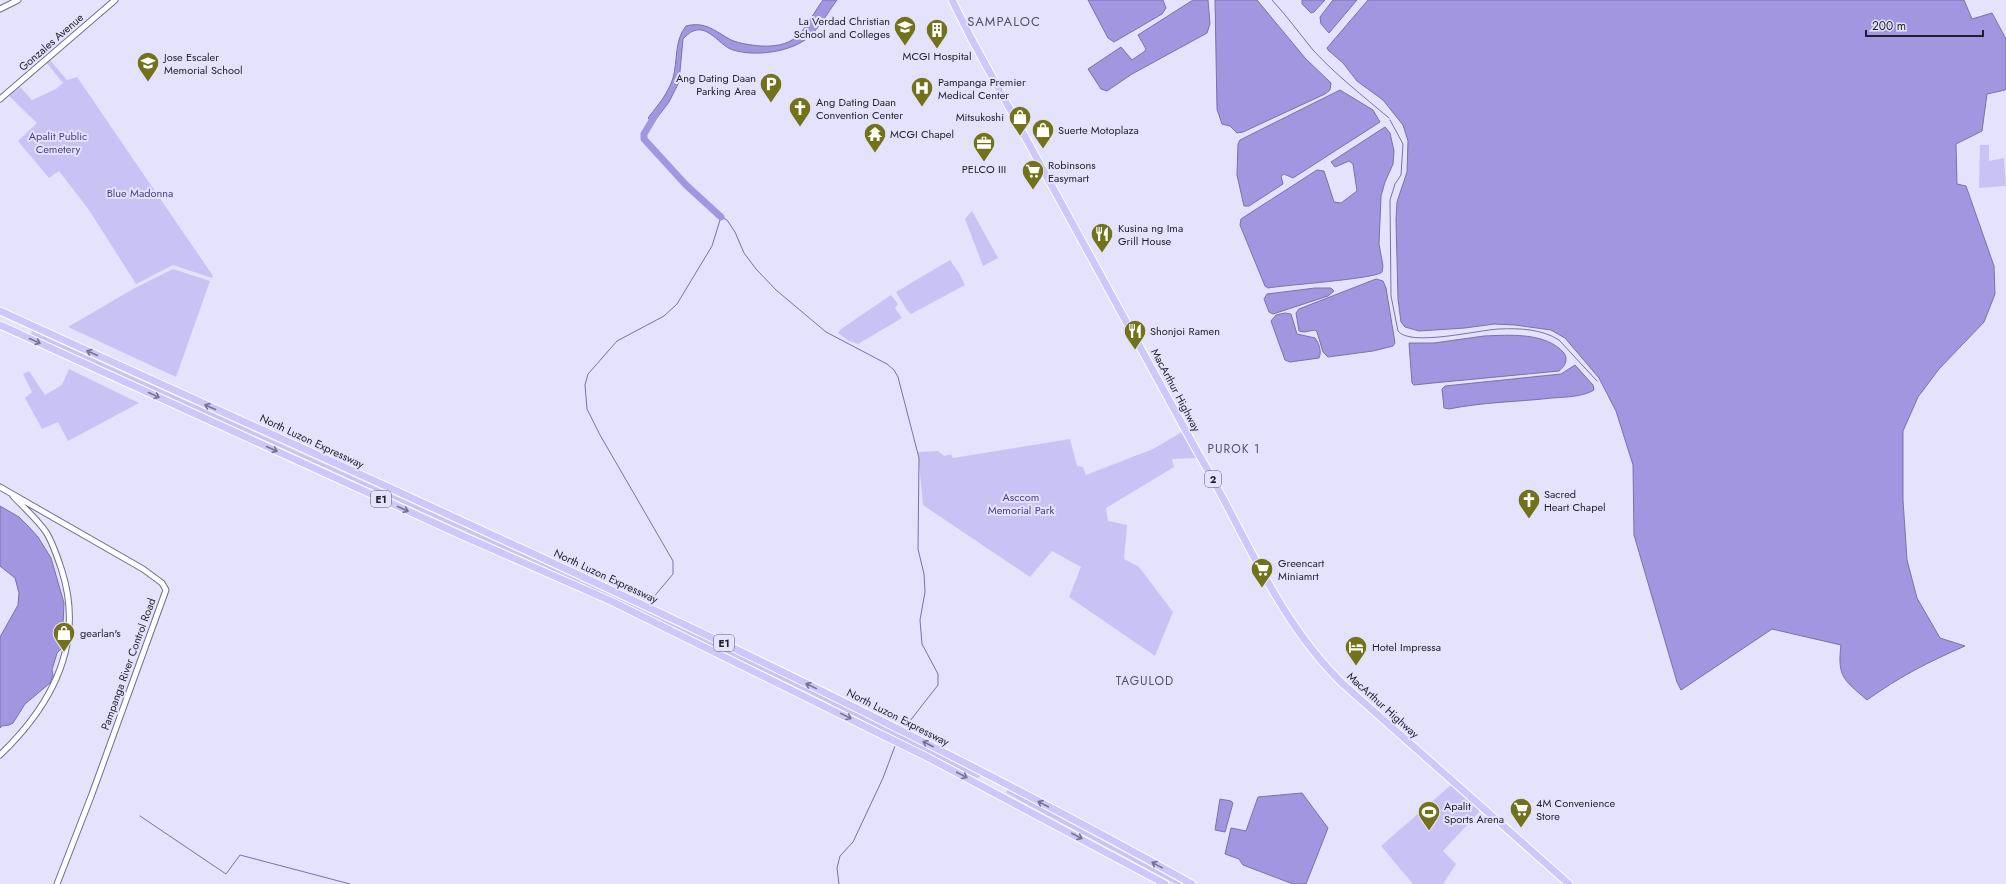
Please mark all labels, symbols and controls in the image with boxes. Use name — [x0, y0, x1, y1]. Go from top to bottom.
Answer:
street label: Gonzales Avenue — [15, 9, 87, 75]
district label: SAMPALOC — [967, 12, 1041, 31]
scale bar — [1866, 12, 1983, 38]
place label: La Verdad Christian School and Colleges — [794, 13, 891, 42]
school or university icon: La Verdad Christian School and Colleges — [892, 14, 918, 47]
building icon: MCGI Hospital — [924, 17, 950, 50]
text: 200 m — [1872, 17, 1906, 35]
place label: MCGI Hospital — [903, 48, 971, 64]
place label: Jose Escaler Memorial School — [162, 49, 243, 78]
school or university icon: Jose Escaler Memorial School — [135, 50, 161, 83]
place label: Ang Dating Daan Parking Area — [676, 70, 756, 99]
parking icon: Ang Dating Daan Parking Area — [758, 71, 784, 104]
place label: Pampanga Premier Medical Center — [938, 74, 1026, 103]
hospital icon: Pampanga Premier Medical Center — [909, 75, 935, 108]
place label: Ang Dating Daan Convention Center — [816, 94, 903, 123]
church icon: Ang Dating Daan Convention Center — [787, 95, 813, 128]
shop icon: Mitsukoshi — [1007, 104, 1033, 137]
place label: Mitsukoshi — [956, 109, 1004, 125]
shop icon: Suerte Motoplaza — [1030, 117, 1056, 150]
temple icon: MCGI Chapel — [862, 121, 888, 154]
place label: Suerte Motoplaza — [1058, 122, 1139, 138]
place label: MCGI Chapel — [890, 126, 954, 142]
park label: Apalit Public Cemetery — [29, 128, 87, 157]
office icon: PELCO III — [971, 130, 997, 163]
place label: Robinsons Easymart — [1048, 157, 1096, 186]
supermarket icon: Robinsons Easymart — [1020, 158, 1046, 191]
place label: PELCO III — [962, 161, 1006, 177]
park label: Blue Madonna — [107, 185, 173, 201]
place label: Kusina ng Ima Grill House — [1118, 220, 1183, 249]
restaurant icon: Kusina ng Ima Grill House — [1089, 221, 1115, 254]
restaurant icon: Shonjoi Ramen — [1122, 318, 1148, 351]
place label: Shonjoi Ramen — [1150, 323, 1220, 339]
one-way arrow — [29, 338, 41, 345]
street label: MacArthur Highway — [1147, 346, 1205, 435]
one-way arrow — [86, 349, 98, 356]
one-way arrow — [147, 392, 159, 399]
one-way arrow — [204, 403, 216, 410]
street label: North Luzon Expressway — [257, 410, 367, 472]
district label: PUROK 1 — [1207, 440, 1261, 458]
one-way arrow — [265, 446, 277, 453]
road number: 2 — [1205, 471, 1221, 487]
place label: Sacred Heart Chapel — [1544, 486, 1606, 515]
church icon: Sacred Heart Chapel — [1516, 487, 1542, 520]
park label: Asccom Memorial Park — [988, 489, 1054, 518]
road number: E1 — [371, 491, 391, 507]
one-way arrow — [396, 506, 408, 513]
street label: North Luzon Expressway — [551, 545, 661, 607]
place label: Greencart Miniamrt — [1278, 555, 1325, 584]
supermarket icon: Greencart Miniamrt — [1249, 556, 1275, 589]
street label: Pampanga River Control Road — [97, 596, 159, 732]
shop icon: gearlan's — [51, 620, 77, 653]
place label: gearlan's — [80, 625, 121, 641]
hotel icon: Hotel Impressa — [1343, 634, 1369, 667]
road number: E1 — [714, 635, 734, 651]
place label: Hotel Impressa — [1372, 639, 1441, 655]
street label: MacArthur Highway — [1343, 668, 1423, 742]
district label: TAGULOD — [1116, 672, 1174, 690]
one-way arrow — [806, 682, 818, 689]
street label: North Luzon Expressway — [844, 684, 952, 750]
one-way arrow — [840, 713, 852, 721]
one-way arrow — [922, 739, 934, 747]
one-way arrow — [956, 772, 968, 779]
place label: 4M Convenience Store — [1536, 795, 1616, 824]
supermarket icon: 4M Convenience Store — [1508, 796, 1534, 829]
place label: Apalit Sports Arena — [1444, 798, 1504, 827]
one-way arrow — [1037, 799, 1049, 807]
sports icon: Apalit Sports Arena — [1416, 799, 1442, 832]
one-way arrow — [1071, 833, 1083, 840]
one-way arrow — [1152, 861, 1164, 869]

